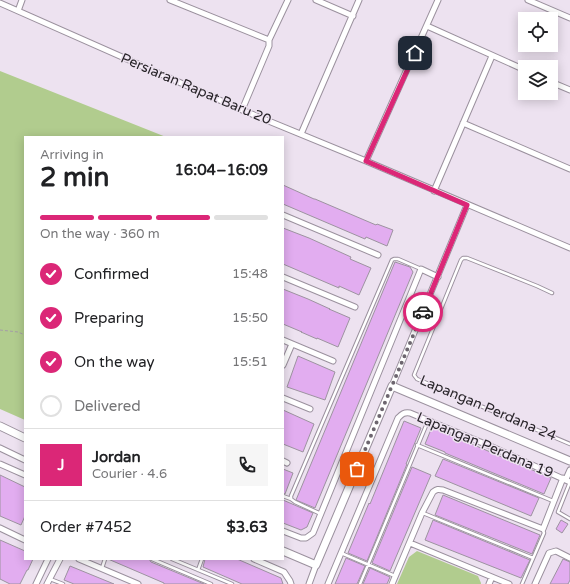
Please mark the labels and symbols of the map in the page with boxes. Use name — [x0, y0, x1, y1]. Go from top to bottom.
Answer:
pin — [398, 36, 432, 70]
street label: Persiaran Rapat Baru 20 — [118, 50, 274, 129]
courier — [403, 292, 443, 332]
street label: Lapangan Perdana 24 — [417, 372, 559, 445]
street label: Lapangan Perdana 19 — [414, 409, 556, 481]
pin — [340, 452, 374, 486]

